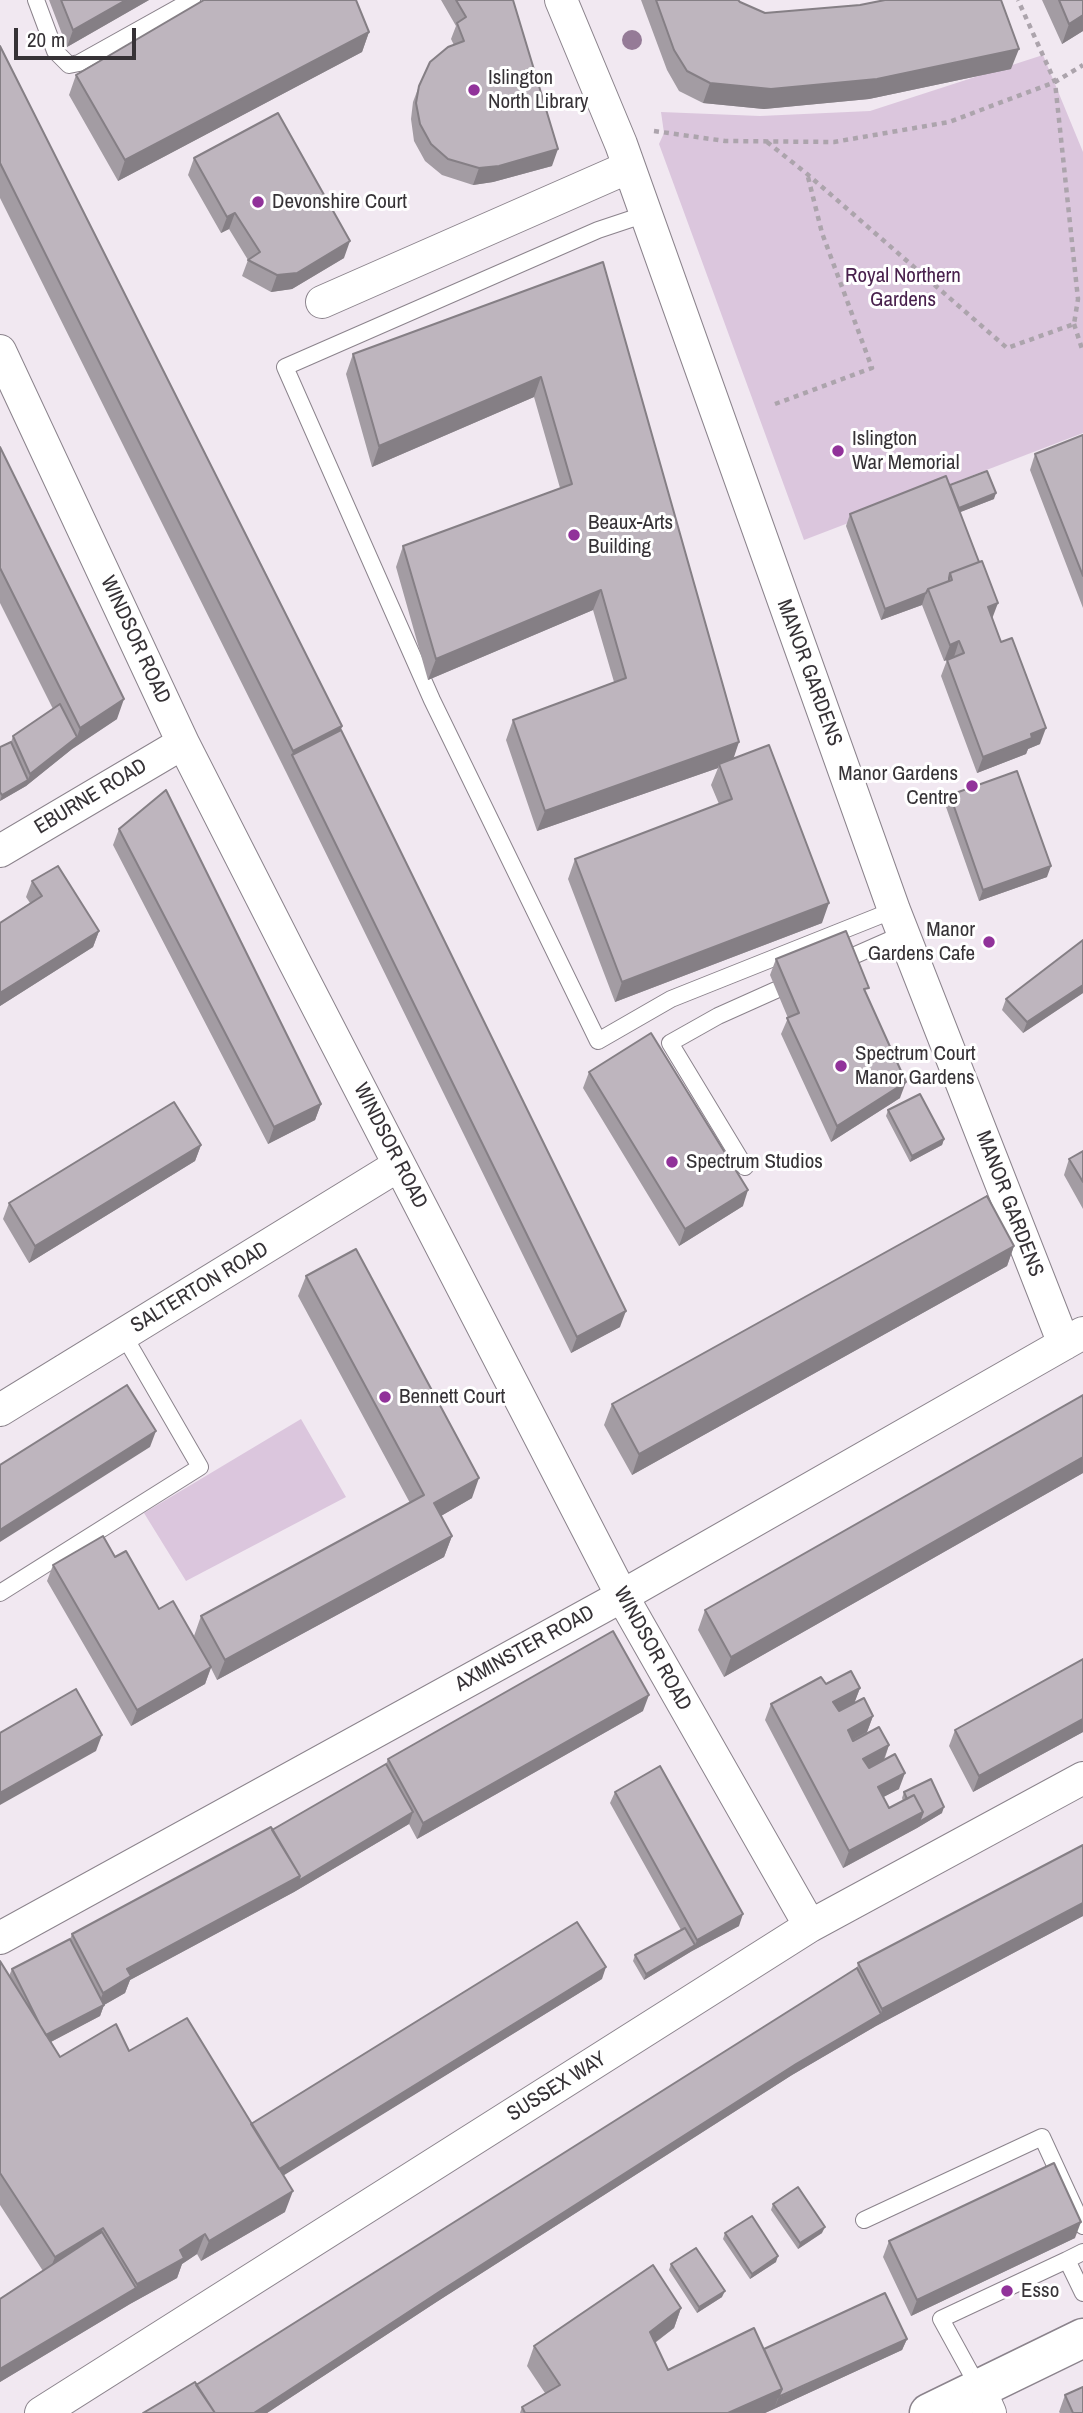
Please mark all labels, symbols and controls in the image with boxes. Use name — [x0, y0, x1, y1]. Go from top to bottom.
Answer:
scale bar — [18, 14, 140, 58]
text: 20 m — [27, 25, 65, 54]
place label: Islington North Library — [488, 65, 588, 115]
marker: Islington North Library — [466, 82, 482, 98]
place label: Devonshire Court — [272, 189, 407, 215]
marker: Devonshire Court — [250, 194, 266, 210]
park label: Royal Northern Gardens — [845, 263, 961, 313]
place label: Islington War Memorial — [852, 426, 959, 476]
marker: Islington War Memorial — [830, 443, 846, 459]
place label: Beaux-Arts Building — [588, 510, 673, 560]
marker: Beaux-Arts Building — [566, 527, 582, 543]
street label: WINDSOR ROAD — [94, 572, 176, 708]
street label: MANOR GARDENS — [771, 596, 847, 750]
street label: EBURNE ROAD — [30, 754, 152, 840]
place label: Manor Gardens Centre — [838, 761, 958, 811]
marker: Manor Gardens Centre — [964, 778, 980, 794]
place label: Manor Gardens Cafe — [868, 917, 975, 967]
marker: Manor Gardens Cafe — [981, 934, 997, 950]
place label: Spectrum Court Manor Gardens — [855, 1041, 976, 1091]
marker: Spectrum Court Manor Gardens — [833, 1058, 849, 1074]
street label: WINDSOR ROAD — [348, 1079, 432, 1213]
street label: MANOR GARDENS — [970, 1128, 1048, 1280]
place label: Spectrum Studios — [686, 1149, 823, 1175]
marker: Spectrum Studios — [664, 1154, 680, 1170]
street label: SALTERTON ROAD — [127, 1237, 273, 1339]
place label: Bennett Court — [399, 1384, 505, 1410]
marker: Bennett Court — [377, 1389, 393, 1405]
street label: WINDSOR ROAD — [608, 1583, 696, 1715]
street label: AXMINSTER ROAD — [451, 1600, 599, 1698]
street label: SUSSEX WAY — [503, 2047, 611, 2127]
place label: Esso — [1021, 2278, 1059, 2304]
marker: Esso — [999, 2283, 1015, 2299]

